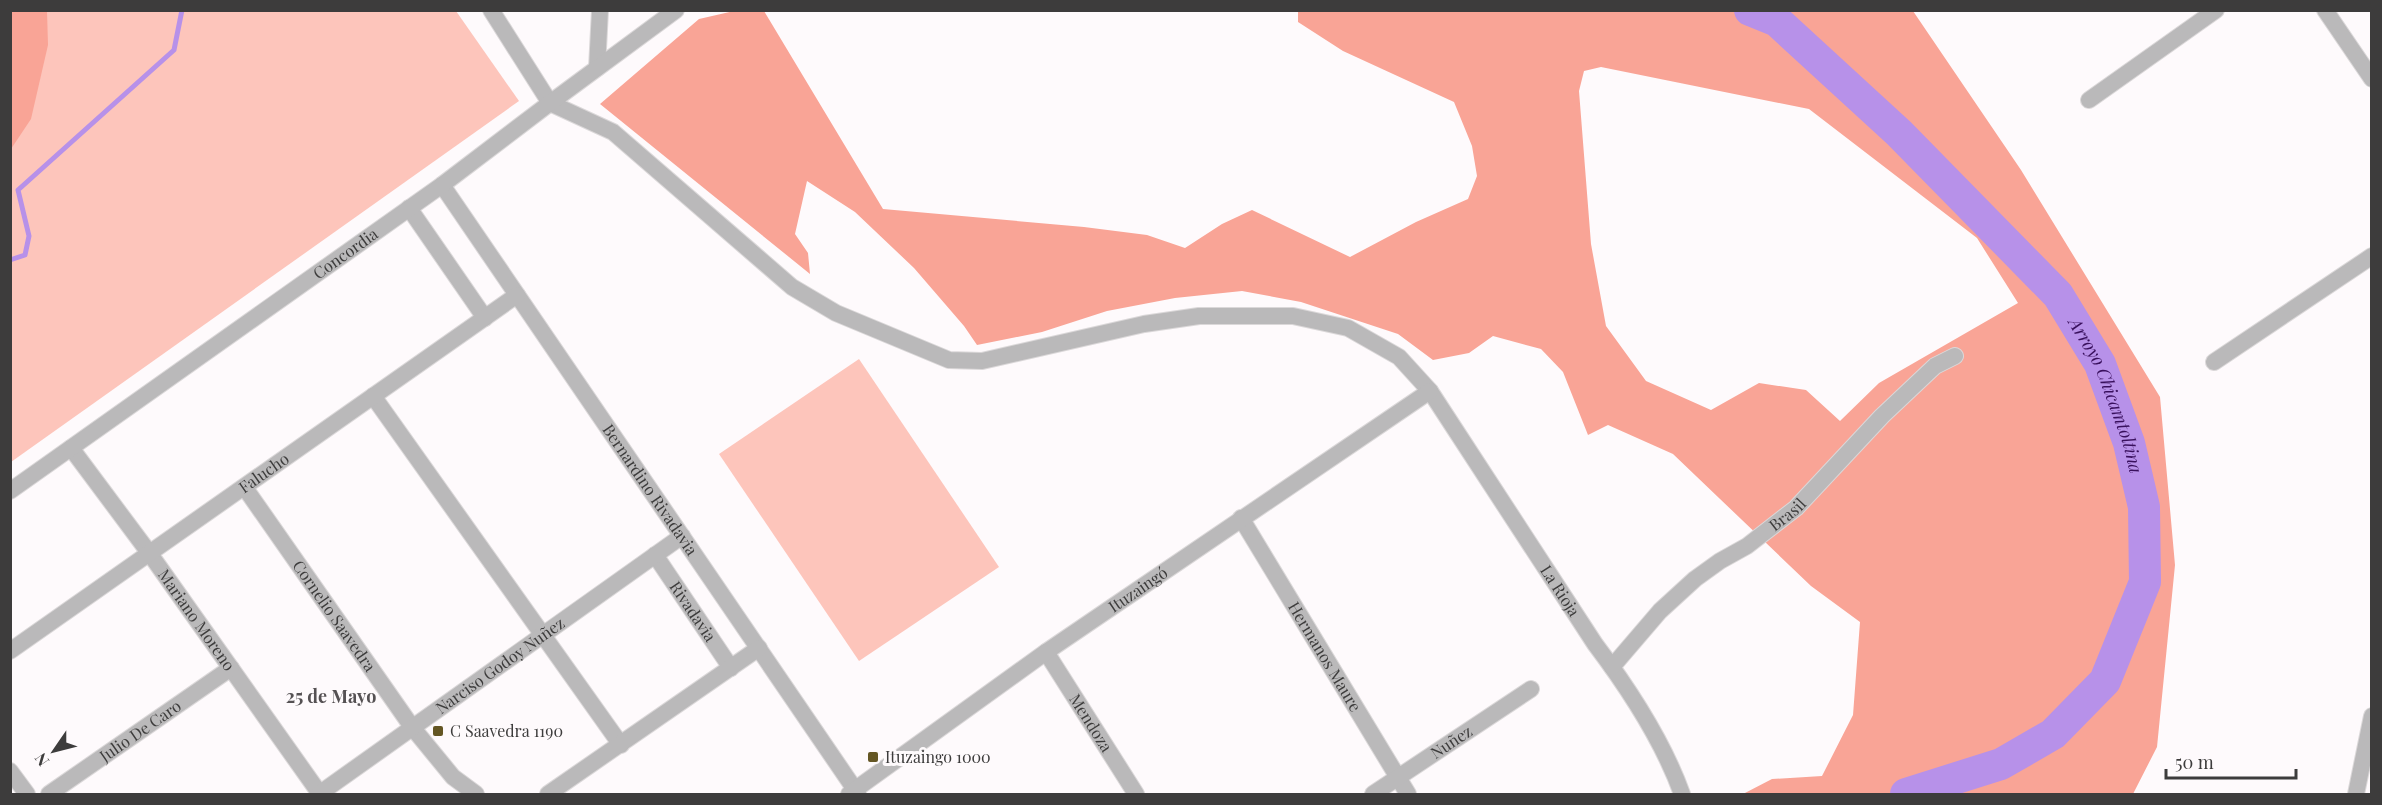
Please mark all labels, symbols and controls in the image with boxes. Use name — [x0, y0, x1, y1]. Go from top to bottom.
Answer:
street label: Concordia — [309, 223, 382, 283]
water label: Arroyo Chicamtoltina — [2062, 311, 2149, 476]
street label: Bernardino Rivadavia — [598, 420, 703, 559]
street label: Falucho — [234, 447, 293, 497]
street label: Brasil — [1764, 493, 1810, 535]
street label: Cornelio Saavedra — [289, 556, 381, 675]
street label: Ituzaingó — [1104, 561, 1171, 617]
street label: La Rioja — [1536, 561, 1585, 620]
street label: Mariano Moreno — [154, 565, 240, 675]
street label: Rivadavia — [666, 577, 721, 645]
street label: Hermanos Maure — [1284, 598, 1367, 715]
street label: Narciso Godoy Nuñez — [431, 612, 569, 718]
district label: 25 de Mayo — [286, 684, 376, 708]
street label: Mendoza — [1065, 690, 1118, 756]
street label: Julio De Caro — [94, 695, 185, 767]
place label: C Saavedra 1190 — [450, 720, 563, 741]
street label: Nuñez — [1426, 720, 1476, 763]
north arrow — [24, 721, 84, 781]
marker: C Saavedra 1190 — [431, 724, 445, 738]
scale bar — [2166, 742, 2296, 780]
place label: Ituzaingo 1000 — [885, 746, 991, 767]
text: N — [29, 749, 53, 771]
marker: Ituzaingo 1000 — [866, 750, 880, 764]
text: 50 m — [2175, 750, 2214, 774]

